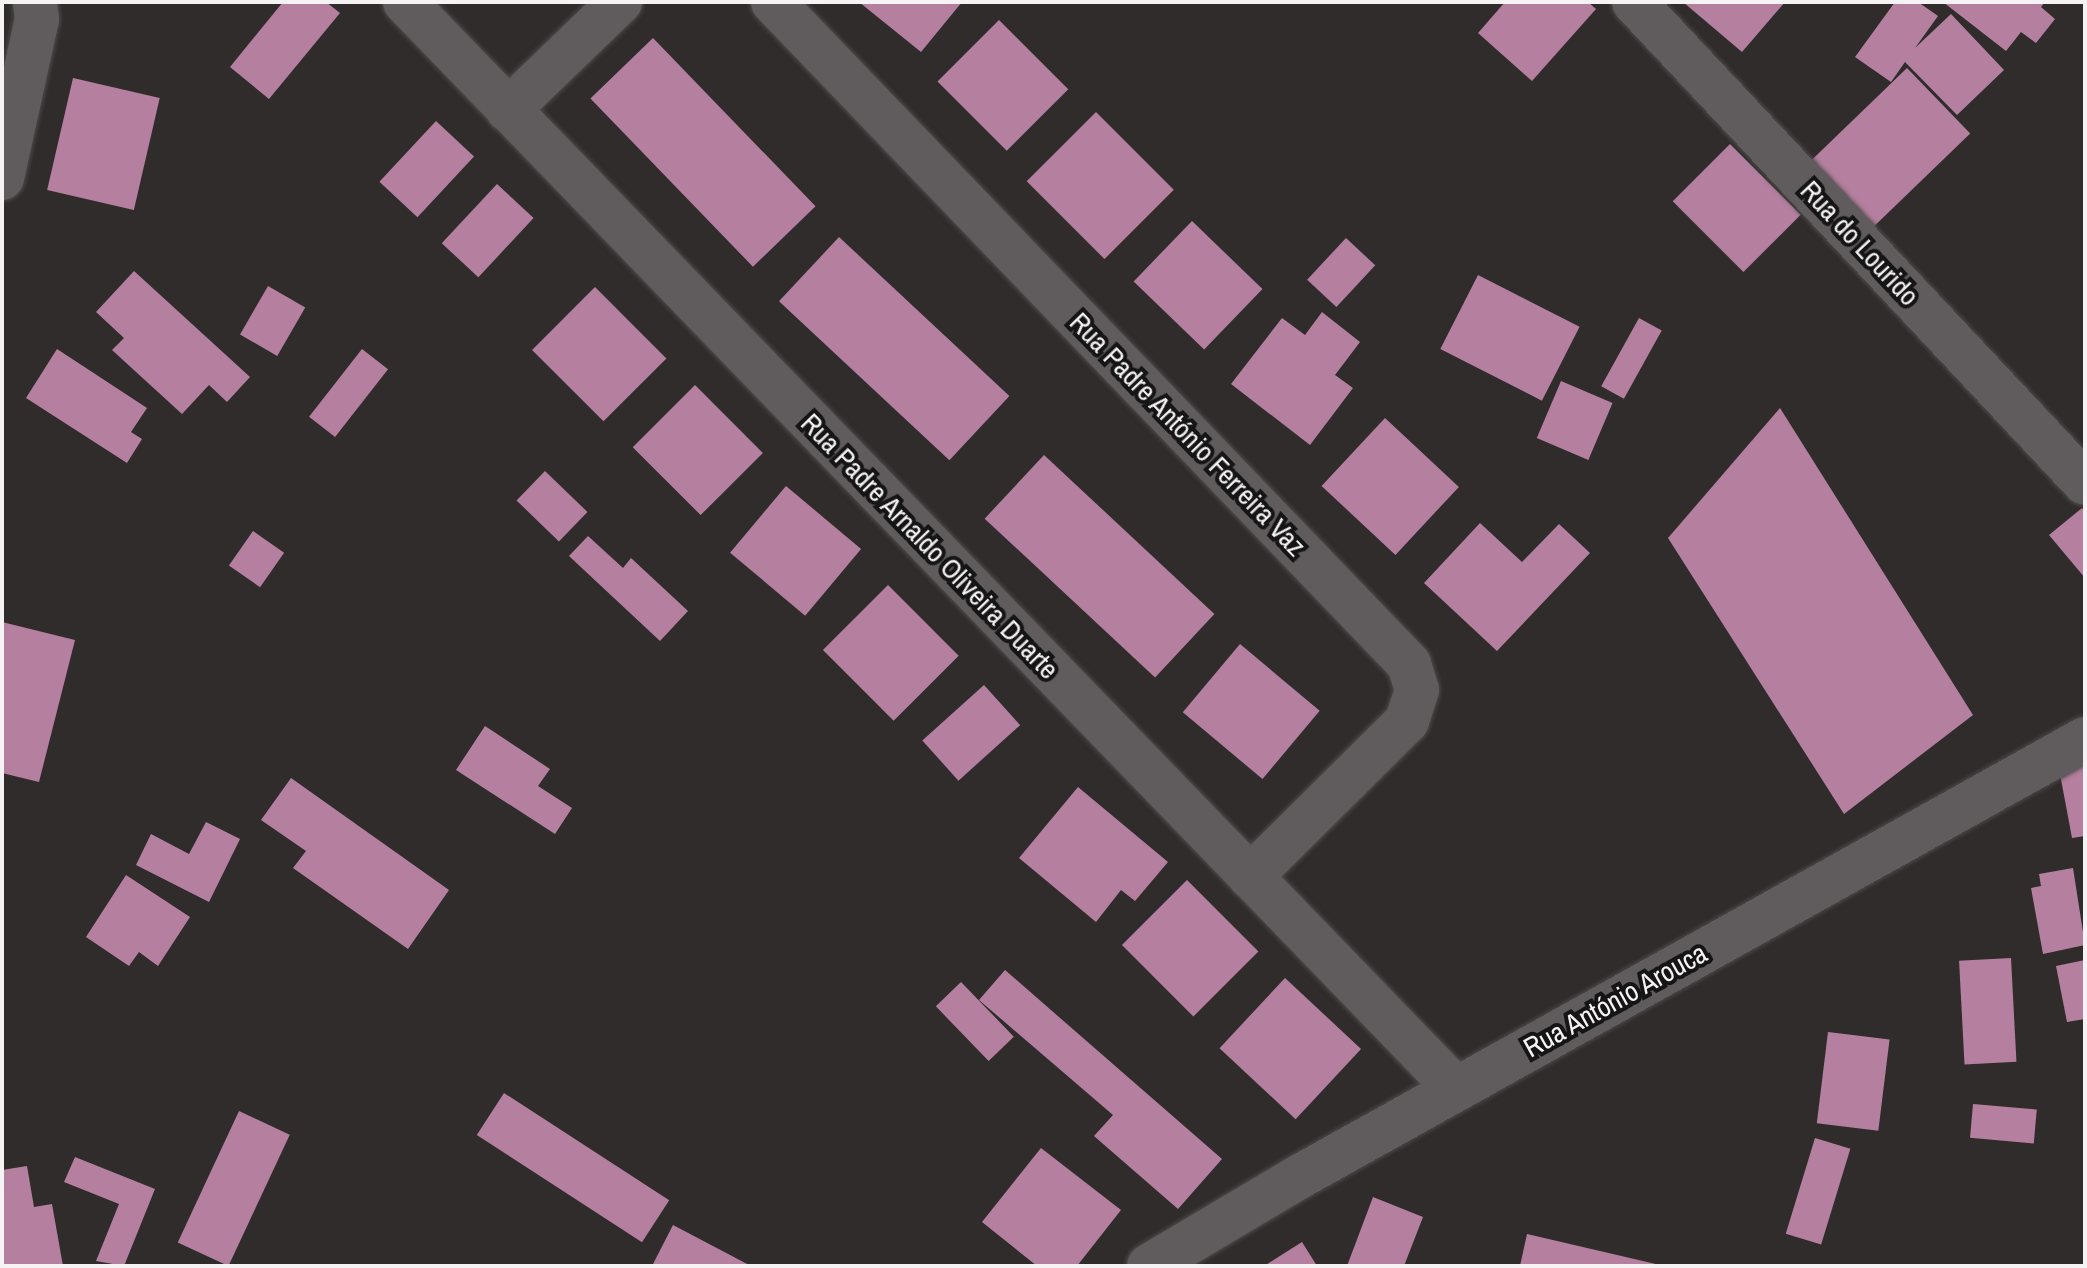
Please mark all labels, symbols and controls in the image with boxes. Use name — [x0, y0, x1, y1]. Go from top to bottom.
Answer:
street label: Rua do Lourido — [1794, 174, 1926, 312]
street label: Rua Padre António Ferreira Vaz — [1063, 305, 1313, 563]
street label: Rua Padre Arnaldo Oliveira Duarte — [794, 406, 1066, 686]
street label: Rua António Arouca — [1516, 935, 1714, 1065]

